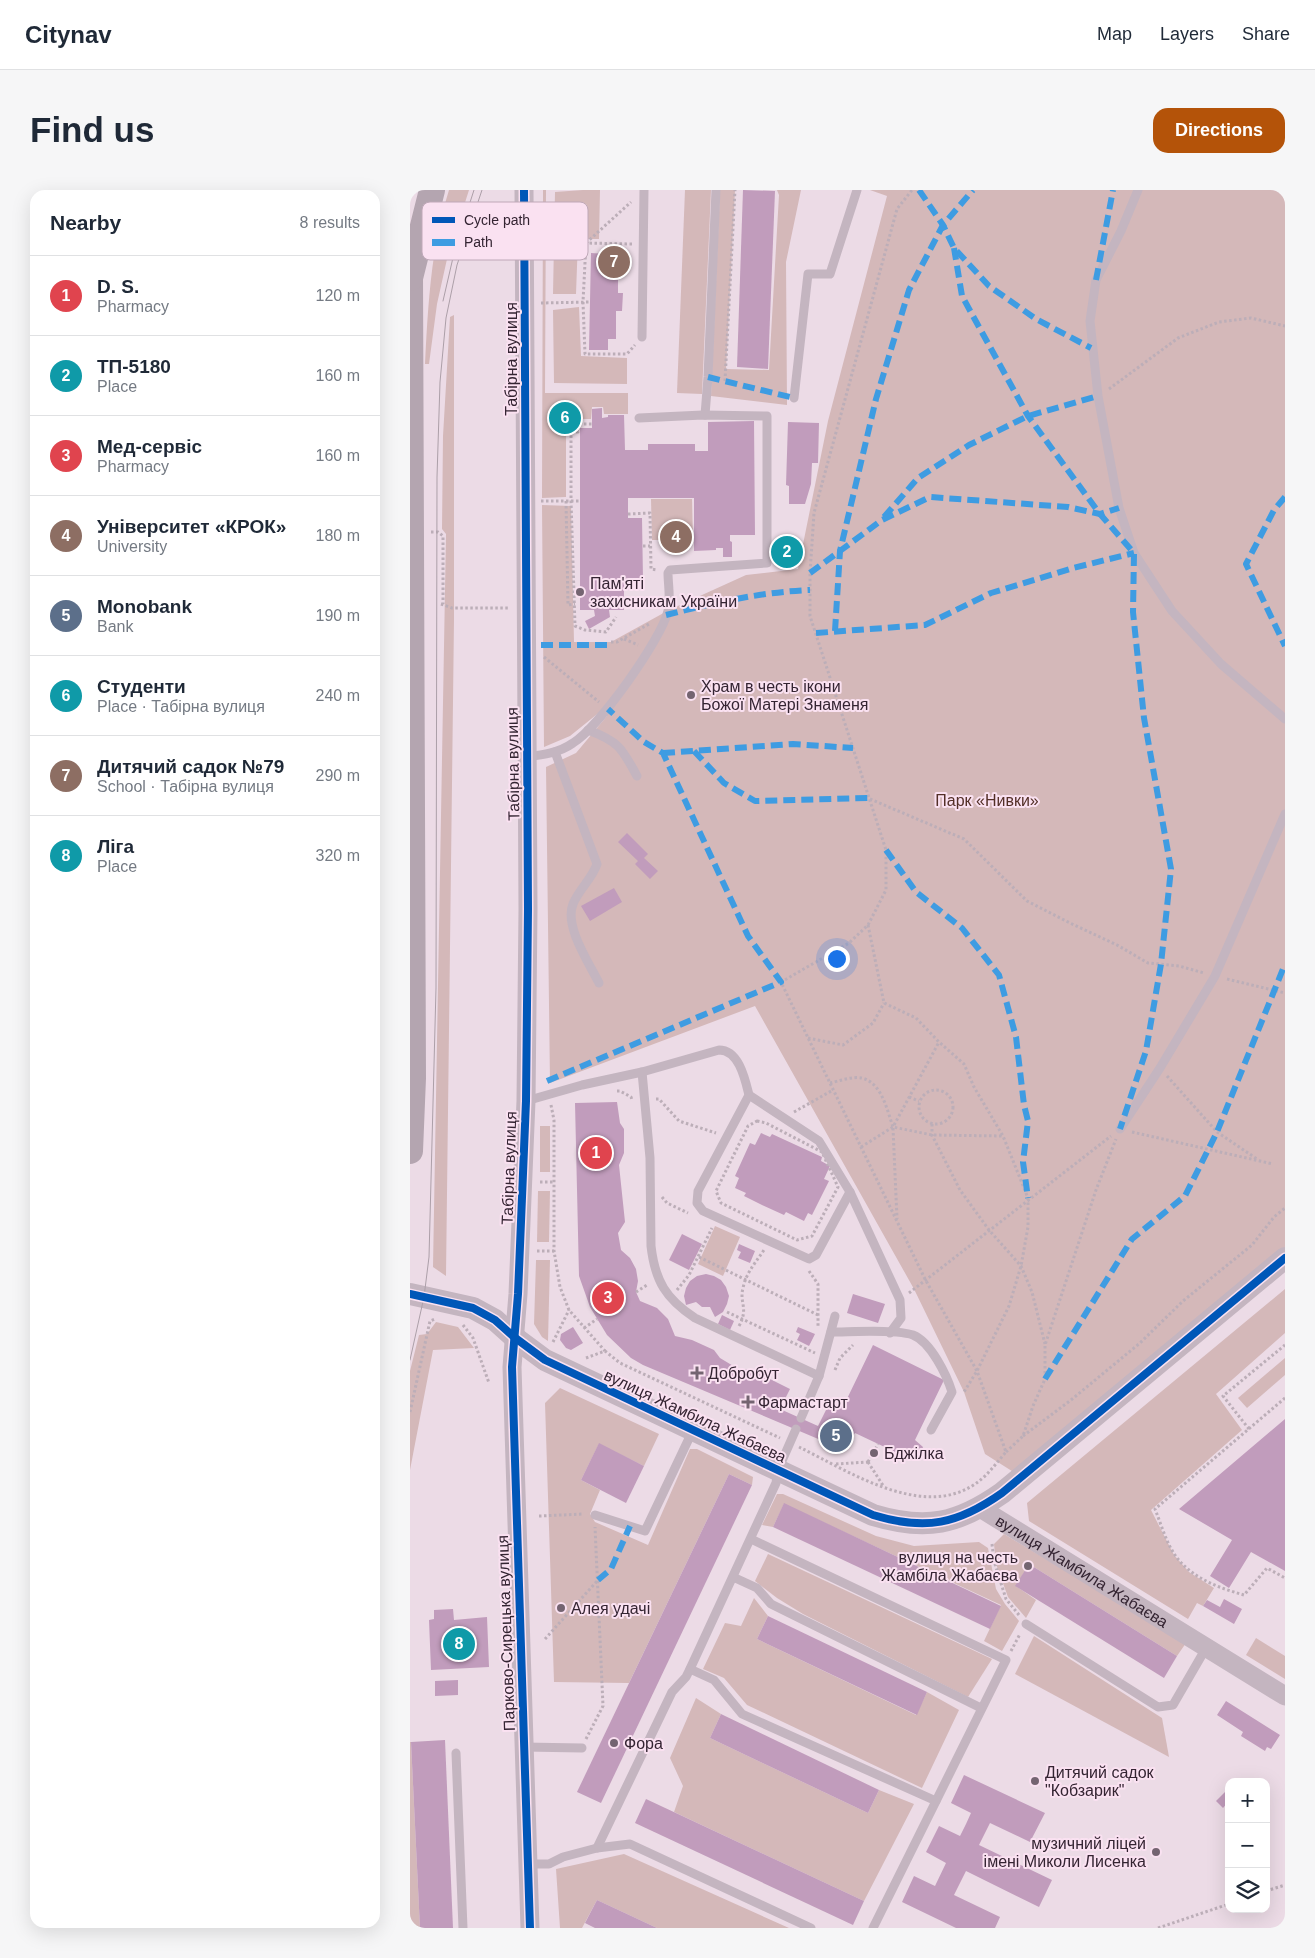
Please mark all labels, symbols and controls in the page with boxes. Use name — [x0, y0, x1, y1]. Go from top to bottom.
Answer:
text: Citynav — [25, 21, 112, 48]
text: Map — [1097, 24, 1132, 44]
text: Layers — [1160, 24, 1214, 44]
text: Share — [1242, 24, 1290, 44]
button: Directions — [1153, 108, 1285, 153]
text: Find us — [30, 110, 154, 149]
legend — [422, 202, 588, 260]
text: Nearby — [50, 211, 121, 234]
text: Cycle path — [464, 212, 530, 228]
text: 8 results — [300, 214, 360, 231]
text: Path — [464, 234, 493, 250]
pin: 7 — [598, 243, 630, 281]
text: D. S. — [97, 276, 139, 297]
text: 1 — [62, 287, 70, 304]
text: 120 m — [316, 287, 360, 304]
text: Pharmacy — [97, 298, 169, 315]
street label: Табірна вулиця — [503, 302, 520, 416]
text: ТП-5180 — [97, 356, 171, 377]
text: 2 — [62, 367, 70, 384]
text: 160 m — [316, 367, 360, 384]
text: Place — [97, 378, 137, 395]
pin: 6 — [549, 399, 581, 437]
text: Мед-сервіс — [97, 436, 202, 457]
text: 3 — [62, 447, 70, 464]
text: 160 m — [316, 447, 360, 464]
text: Pharmacy — [97, 458, 169, 475]
text: Університет «КРОК» — [97, 516, 286, 537]
pin: 4 — [660, 518, 692, 556]
text: 4 — [62, 527, 70, 544]
text: 180 m — [316, 527, 360, 544]
pin: 2 — [771, 533, 803, 571]
text: University — [97, 538, 167, 555]
place label: Пам'яті захисникам України — [590, 575, 737, 610]
marker: Пам'яті захисникам України — [574, 586, 586, 598]
text: Monobank — [97, 596, 192, 617]
text: 5 — [62, 607, 70, 624]
text: 190 m — [316, 607, 360, 624]
text: Bank — [97, 618, 133, 635]
text: Студенти — [97, 676, 186, 697]
place label: Храм в честь ікони Божої Матері Знаменя — [701, 678, 869, 713]
text: 6 — [62, 687, 70, 704]
text: 240 m — [316, 687, 360, 704]
marker: Храм в честь ікони Божої Матері Знаменя — [685, 689, 697, 701]
text: Place · Табірна вулиця — [97, 698, 265, 715]
street label: Табірна вулиця — [504, 707, 522, 821]
text: Дитячий садок №79 — [97, 756, 284, 777]
text: 7 — [62, 767, 70, 784]
text: 290 m — [316, 767, 360, 784]
text: School · Табірна вулиця — [97, 778, 274, 795]
park label: Парк «Нивки» — [935, 792, 1039, 809]
text: Ліга — [97, 836, 134, 857]
text: 8 — [62, 847, 70, 864]
text: 320 m — [316, 847, 360, 864]
text: Place — [97, 858, 137, 875]
your location — [824, 946, 850, 972]
street label: Табірна вулиця — [499, 1111, 519, 1225]
pin: 1 — [580, 1134, 612, 1172]
pin: 3 — [592, 1279, 624, 1317]
place label: Добробут — [708, 1365, 780, 1382]
street label: вулиця Жамбила Жабаєва — [601, 1366, 789, 1466]
marker: Добробут — [690, 1366, 704, 1380]
place label: Фармастарт — [758, 1394, 848, 1411]
marker: Фармастарт — [742, 1396, 754, 1408]
pin: 5 — [820, 1417, 852, 1455]
place label: Бджілка — [884, 1445, 944, 1462]
marker: Бджілка — [868, 1447, 880, 1459]
street label: вулиця Жамбила Жабаєва — [993, 1512, 1171, 1630]
street label: Парково-Сирецька вулиця — [494, 1535, 518, 1731]
place label: вулиця на честь Жамбіла Жабаєва — [881, 1549, 1018, 1584]
marker: вулиця на честь Жамбіла Жабаєва — [1022, 1560, 1034, 1572]
place label: Алея удачі — [571, 1600, 650, 1617]
marker: Алея удачі — [555, 1602, 567, 1614]
pin: 8 — [443, 1625, 475, 1663]
place label: Фора — [624, 1735, 663, 1752]
marker: Фора — [608, 1737, 620, 1749]
place label: Дитячий садок "Кобзарик" — [1045, 1764, 1155, 1799]
marker: Дитячий садок "Кобзарик" — [1029, 1775, 1041, 1787]
map controls — [1225, 1778, 1270, 1913]
button: + — [1225, 1778, 1270, 1823]
button: − — [1225, 1823, 1270, 1868]
place label: музичний ліцей імені Миколи Лисенка — [984, 1835, 1146, 1870]
marker: музичний ліцей імені Миколи Лисенка — [1150, 1846, 1162, 1858]
button: layers — [1225, 1868, 1270, 1913]

